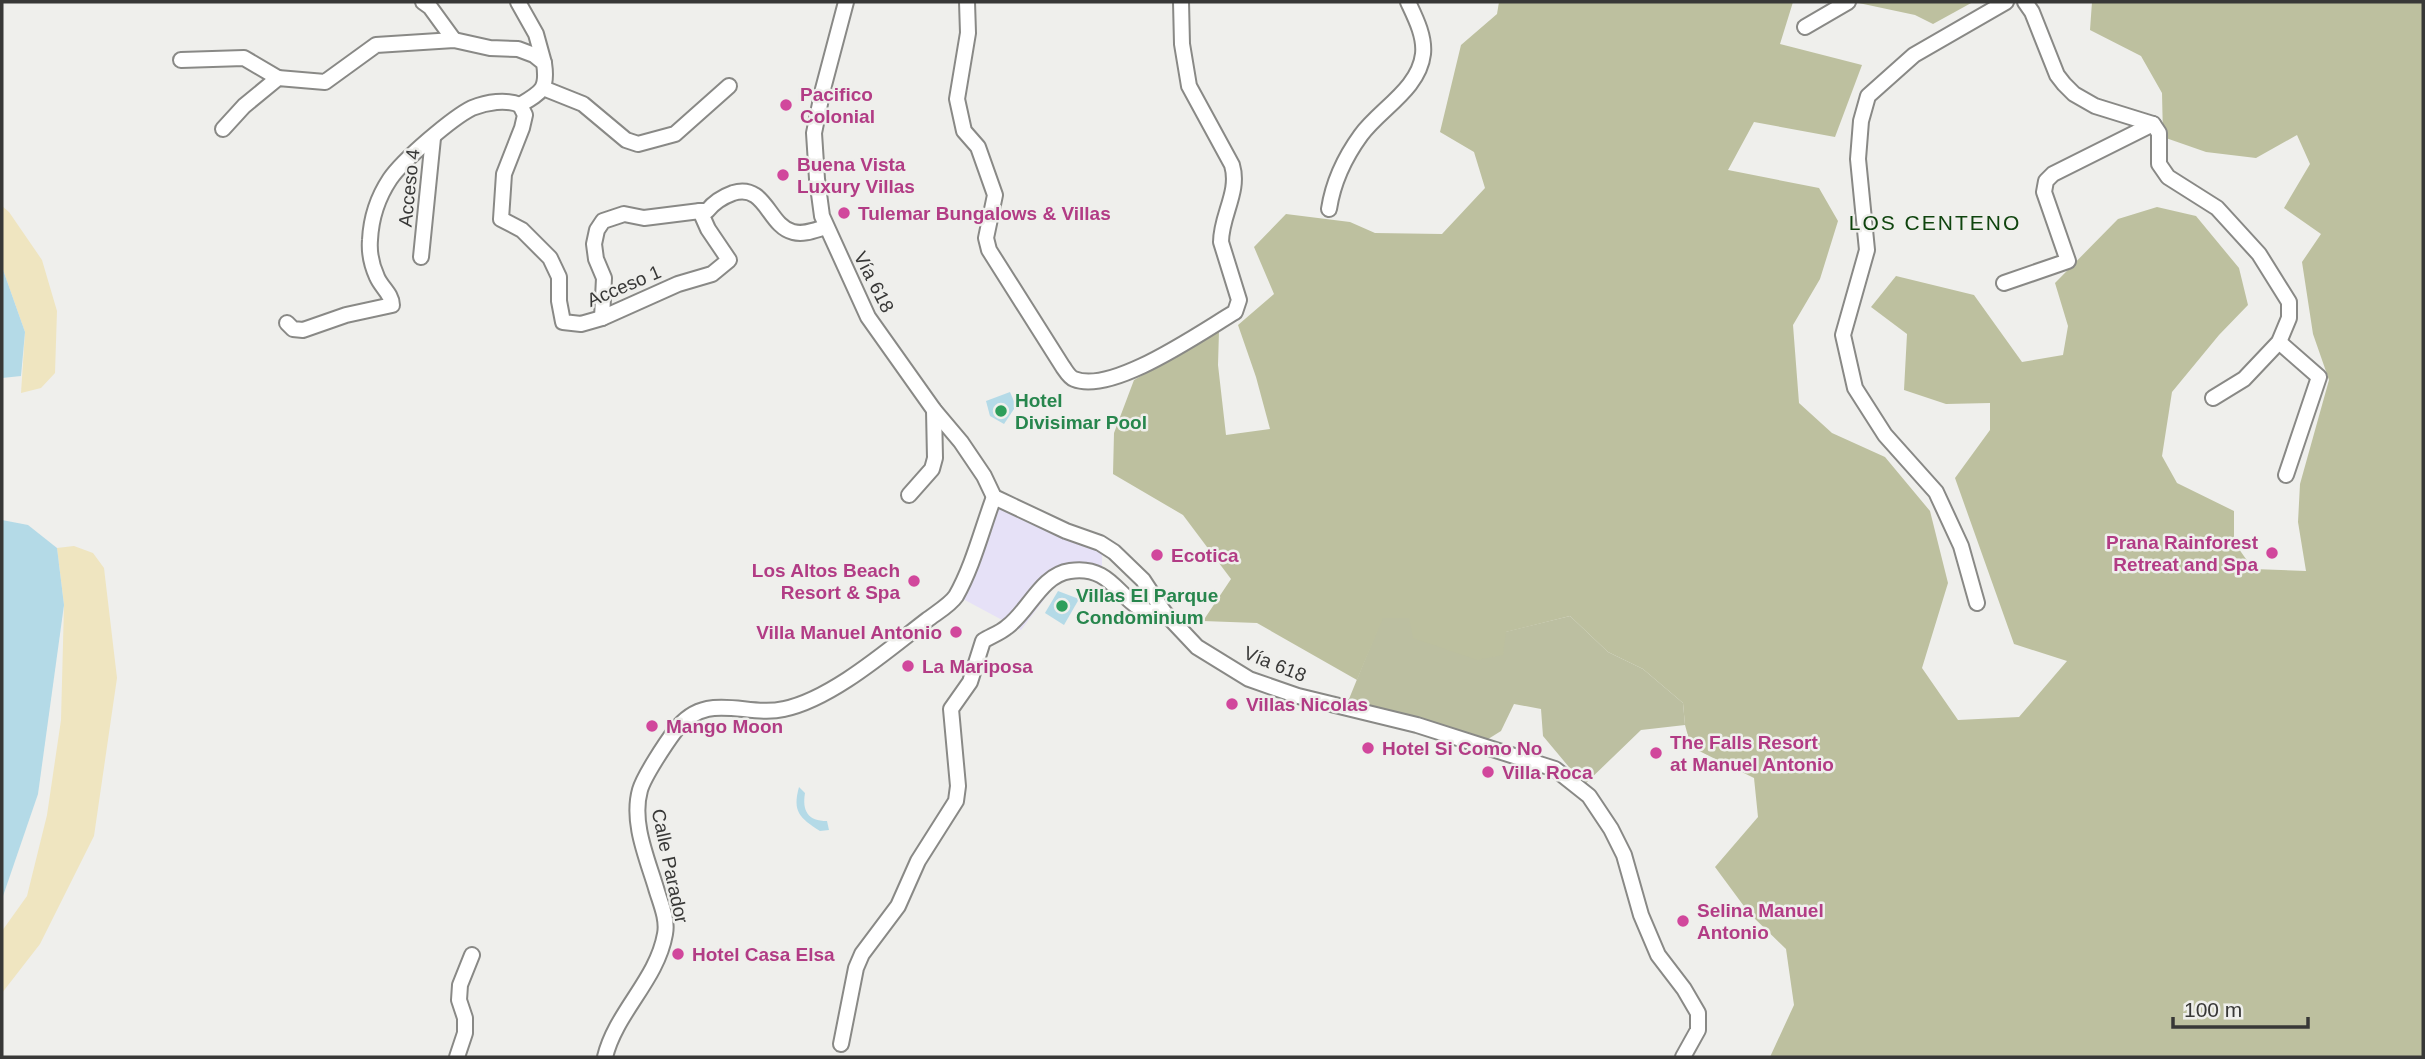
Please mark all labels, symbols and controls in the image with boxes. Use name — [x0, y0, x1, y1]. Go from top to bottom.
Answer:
place label: Pacifico Colonial — [800, 84, 875, 127]
marker: Pacifico Colonial — [778, 97, 794, 113]
street label: Acceso 4 — [394, 148, 424, 228]
place label: Buena Vista Luxury Villas — [797, 154, 915, 197]
marker: Buena Vista Luxury Villas — [775, 167, 791, 183]
place label: Tulemar Bungalows & Villas — [858, 203, 1111, 224]
marker: Tulemar Bungalows & Villas — [836, 205, 852, 221]
district label: LOS CENTENO — [1849, 211, 2021, 234]
street label: Vía 618 — [850, 248, 898, 316]
street label: Acceso 1 — [584, 261, 664, 311]
place label: Hotel Divisimar Pool — [1015, 390, 1147, 433]
marker: Hotel Divisimar Pool — [993, 403, 1009, 419]
place label: Prana Rainforest Retreat and Spa — [2106, 532, 2259, 575]
place label: Ecotica — [1171, 545, 1239, 566]
marker: Prana Rainforest Retreat and Spa — [2264, 545, 2280, 561]
marker: Ecotica — [1149, 547, 1165, 563]
place label: Los Altos Beach Resort & Spa — [752, 560, 900, 603]
marker: Los Altos Beach Resort & Spa — [906, 573, 922, 589]
place label: Villas El Parque Condominium — [1076, 585, 1218, 628]
marker: Villas El Parque Condominium — [1054, 598, 1070, 614]
place label: Villa Manuel Antonio — [756, 622, 942, 643]
marker: Villa Manuel Antonio — [948, 624, 964, 640]
street label: Vía 618 — [1241, 642, 1309, 686]
place label: La Mariposa — [922, 656, 1033, 677]
marker: La Mariposa — [900, 658, 916, 674]
place label: Villas Nicolas — [1246, 694, 1368, 715]
marker: Villas Nicolas — [1224, 696, 1240, 712]
place label: Mango Moon — [666, 716, 783, 737]
marker: Mango Moon — [644, 718, 660, 734]
place label: The Falls Resort at Manuel Antonio — [1670, 732, 1834, 775]
place label: Hotel Si Como No — [1382, 738, 1542, 759]
marker: Hotel Si Como No — [1360, 740, 1376, 756]
marker: The Falls Resort at Manuel Antonio — [1648, 745, 1664, 761]
place label: Villa Roca — [1502, 762, 1593, 783]
marker: Villa Roca — [1480, 764, 1496, 780]
street label: Calle Parador — [648, 807, 692, 926]
place label: Selina Manuel Antonio — [1697, 900, 1824, 943]
marker: Selina Manuel Antonio — [1675, 913, 1691, 929]
place label: Hotel Casa Elsa — [692, 944, 835, 965]
marker: Hotel Casa Elsa — [670, 946, 686, 962]
scale bar — [2173, 986, 2308, 1030]
text: 100 m — [2184, 998, 2242, 1021]

